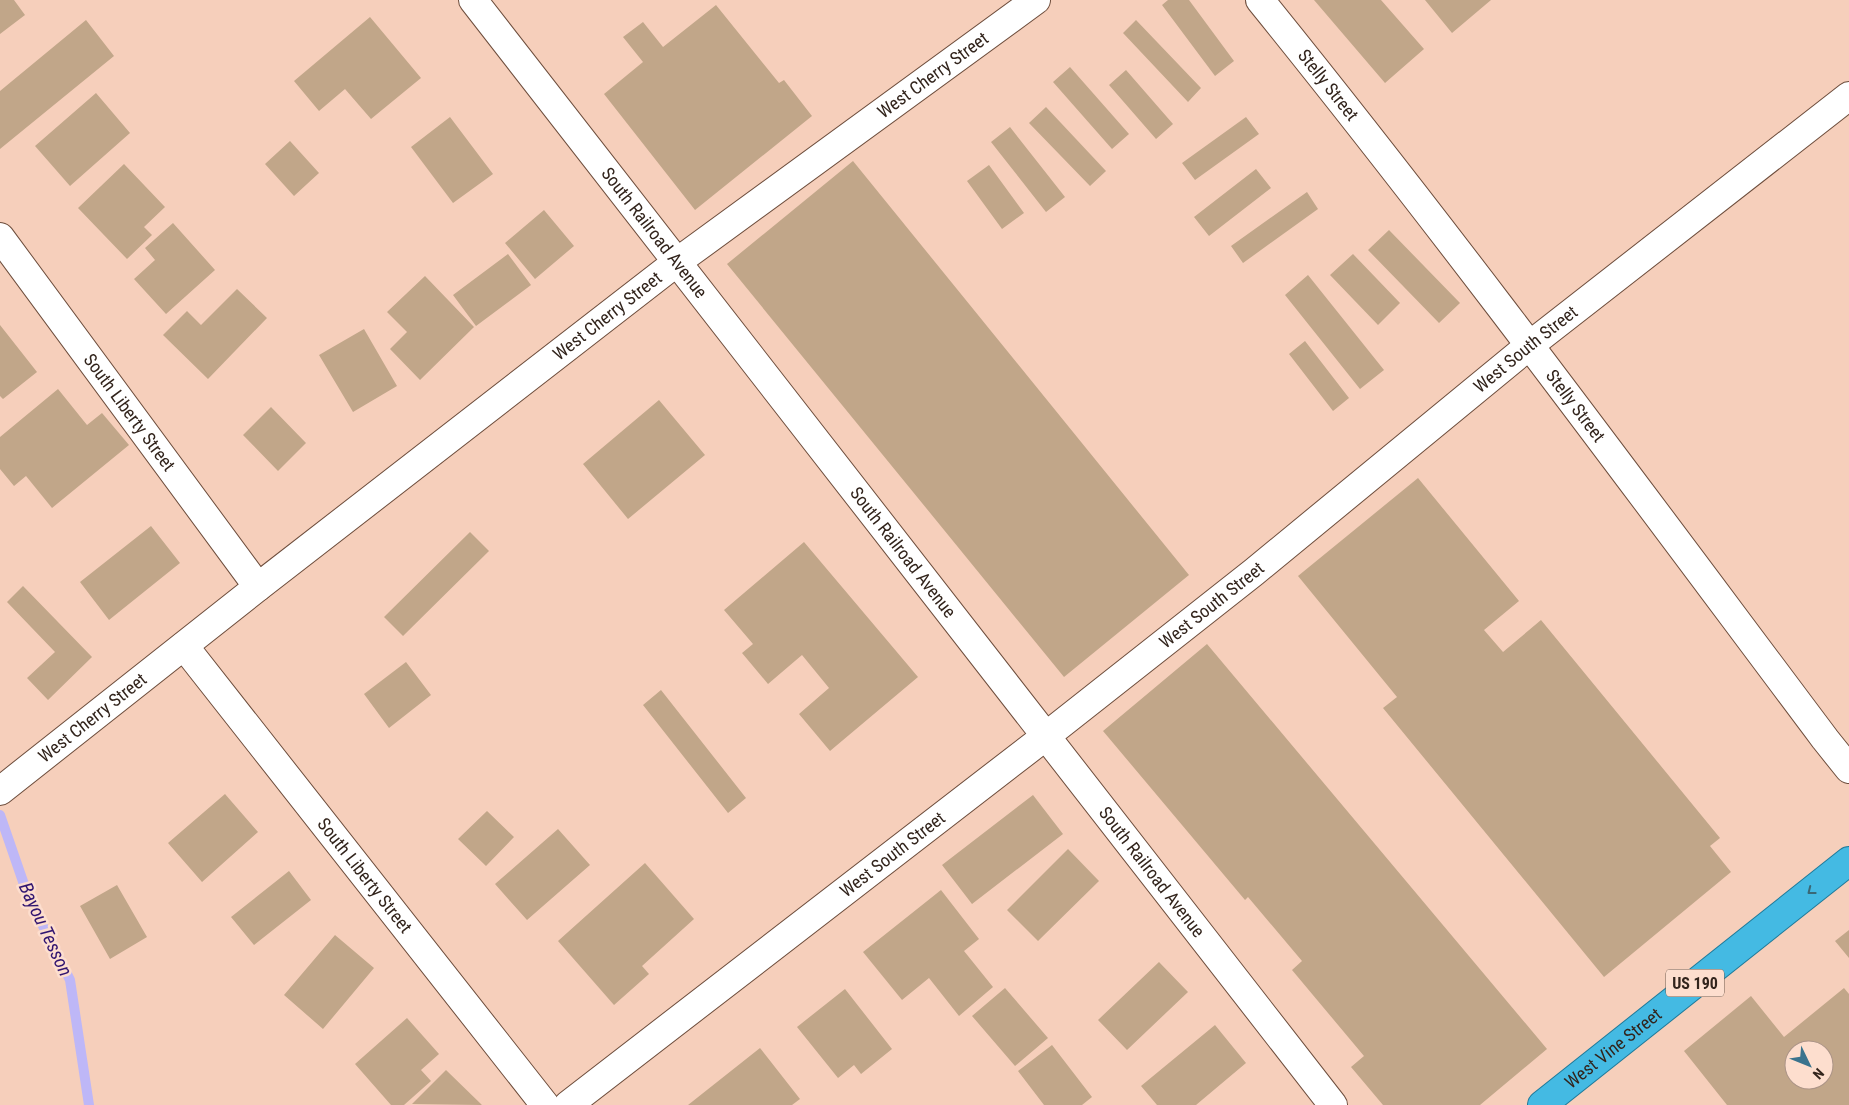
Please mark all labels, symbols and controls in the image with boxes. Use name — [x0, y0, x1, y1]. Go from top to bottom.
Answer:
street label: West Cherry Street — [873, 27, 992, 122]
street label: Stelly Street — [1294, 45, 1363, 125]
street label: South Railroad Avenue — [597, 163, 712, 302]
street label: West Cherry Street — [548, 267, 666, 364]
street label: West South Street — [1469, 301, 1581, 397]
street label: South Liberty Street — [80, 349, 180, 475]
street label: Stelly Street — [1542, 365, 1610, 446]
street label: South Railroad Avenue — [846, 483, 961, 622]
street label: West South Street — [1155, 557, 1268, 652]
street label: West Cherry Street — [34, 668, 151, 767]
street label: South Railroad Avenue — [1095, 802, 1209, 941]
street label: West South Street — [836, 807, 949, 901]
street label: South Liberty Street — [313, 814, 417, 937]
water label: Bayou Tesson — [14, 879, 77, 980]
one-way arrow — [1808, 886, 1817, 894]
road number: US 190 — [1666, 970, 1724, 996]
street label: West Vine Street — [1560, 1003, 1665, 1093]
north arrow — [1784, 1040, 1834, 1090]
text: N — [1810, 1065, 1827, 1082]

